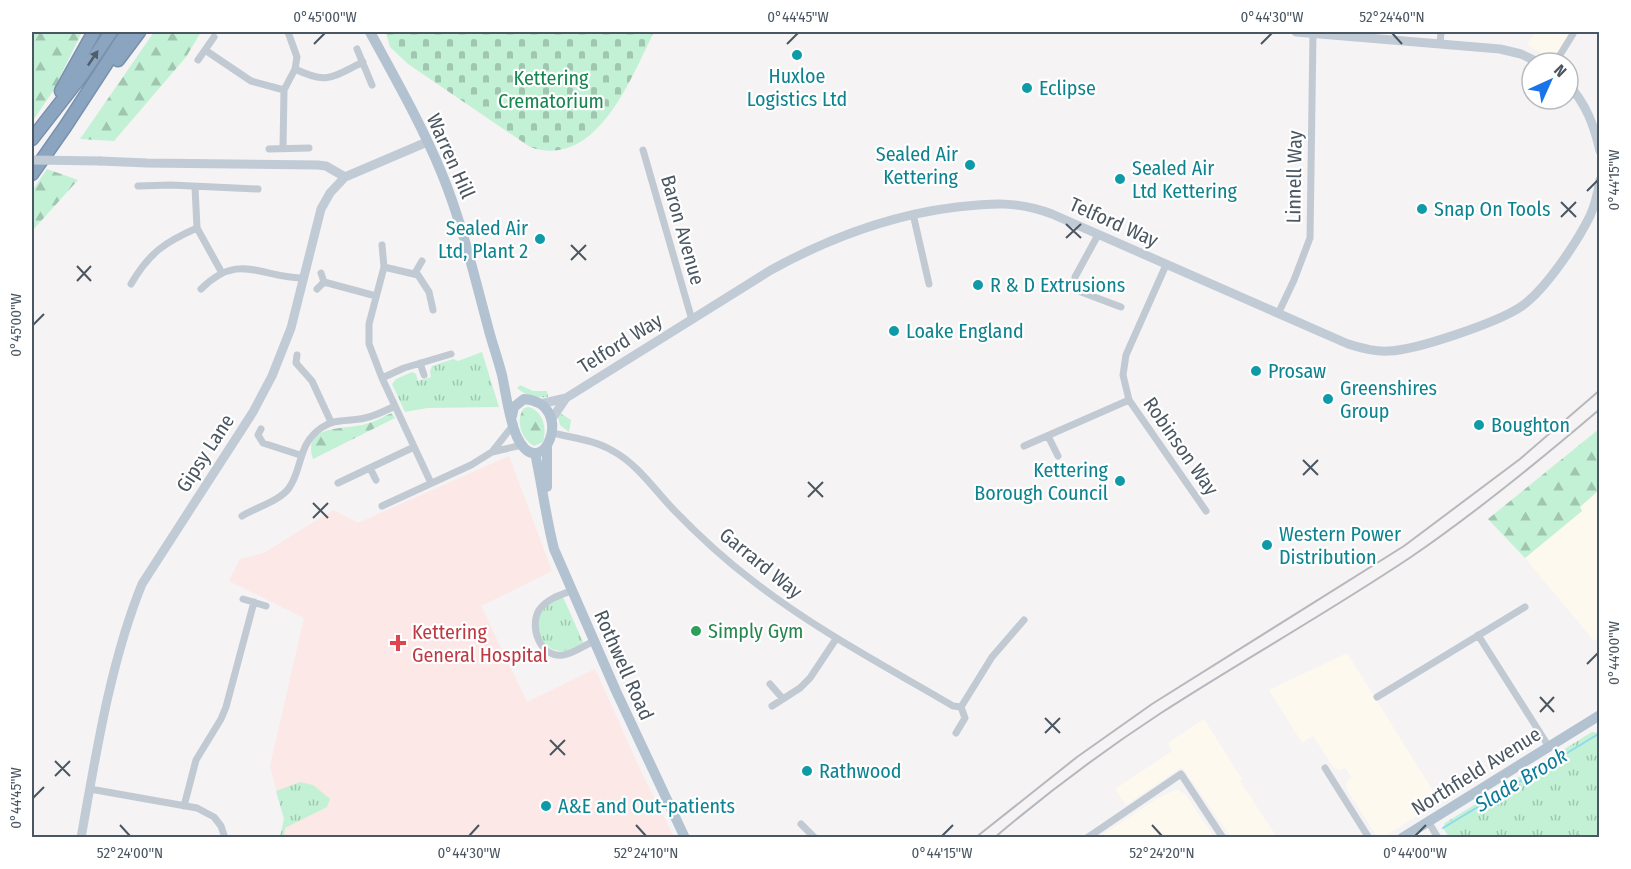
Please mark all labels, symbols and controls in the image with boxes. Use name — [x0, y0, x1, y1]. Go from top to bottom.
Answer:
text: 0°45'00"W — [293, 8, 357, 26]
text: 0°44'45"W — [767, 8, 829, 26]
text: 0°44'30"W — [1241, 8, 1304, 26]
text: 52°24'40"N — [1359, 8, 1425, 26]
marker: Huxloe Logistics Ltd — [790, 48, 804, 62]
one-way arrow — [87, 50, 99, 66]
north arrow — [1520, 51, 1580, 111]
text: N — [1550, 61, 1570, 81]
place label: Huxloe Logistics Ltd — [747, 64, 847, 111]
park label: Kettering Crematorium — [498, 66, 604, 113]
place label: Eclipse — [1039, 76, 1096, 100]
marker: Eclipse — [1020, 81, 1034, 95]
street label: Warren Hill — [422, 110, 480, 202]
street label: Linnell Way — [1281, 130, 1307, 224]
place label: Sealed Air Kettering — [876, 142, 959, 189]
text: 0°44'15"W — [1605, 150, 1623, 210]
place label: Sealed Air Ltd Kettering — [1132, 156, 1237, 203]
marker: Sealed Air Kettering — [963, 158, 977, 172]
street label: Baron Avenue — [656, 172, 710, 288]
marker: Sealed Air Ltd Kettering — [1113, 172, 1127, 186]
street label: Telford Way — [1066, 192, 1162, 252]
place label: Snap On Tools — [1434, 197, 1550, 221]
marker: Snap On Tools — [1415, 202, 1429, 216]
place label: Sealed Air Ltd, Plant 2 — [438, 216, 528, 263]
marker: Sealed Air Ltd, Plant 2 — [533, 232, 547, 246]
place label: R & D Extrusions — [990, 273, 1125, 297]
marker: R & D Extrusions — [971, 278, 985, 292]
text: 0°45'00"W — [7, 293, 25, 357]
street label: Telford Way — [574, 308, 666, 378]
place label: Loake England — [906, 319, 1024, 343]
marker: Loake England — [887, 324, 901, 338]
place label: Prosaw — [1268, 359, 1326, 383]
marker: Prosaw — [1249, 364, 1263, 378]
place label: Greenshires Group — [1340, 376, 1437, 423]
street label: Robinson Way — [1138, 392, 1224, 500]
marker: Greenshires Group — [1321, 392, 1335, 406]
street label: Gipsy Lane — [171, 410, 239, 496]
place label: Boughton — [1491, 413, 1570, 437]
marker: Boughton — [1472, 418, 1486, 432]
place label: Kettering Borough Council — [974, 458, 1109, 505]
marker: Kettering Borough Council — [1113, 474, 1127, 488]
place label: Western Power Distribution — [1279, 522, 1401, 569]
street label: Garrard Way — [715, 523, 807, 604]
marker: Western Power Distribution — [1260, 538, 1274, 552]
street label: Rothwell Road — [589, 606, 659, 724]
place label: Simply Gym — [708, 619, 803, 643]
place label: Kettering General Hospital — [412, 620, 548, 667]
text: 0°44'00"W — [1605, 621, 1623, 685]
marker: Simply Gym — [689, 624, 703, 638]
marker: Kettering General Hospital — [389, 634, 407, 652]
street label: Northfield Avenue — [1407, 722, 1545, 820]
water label: Slade Brook — [1469, 742, 1572, 818]
place label: Rathwood — [819, 759, 901, 783]
marker: Rathwood — [800, 764, 814, 778]
text: 0°44'45"W — [7, 767, 25, 829]
place label: A&E and Out-patients — [558, 794, 735, 818]
marker: A&E and Out-patients — [539, 799, 553, 813]
text: 52°24'00"N — [97, 844, 163, 862]
text: 0°44'30"W — [438, 844, 501, 862]
text: 52°24'10"N — [614, 844, 678, 862]
text: 0°44'15"W — [912, 844, 972, 862]
text: 52°24'20"N — [1129, 844, 1195, 862]
text: 0°44'00"W — [1383, 844, 1447, 862]

